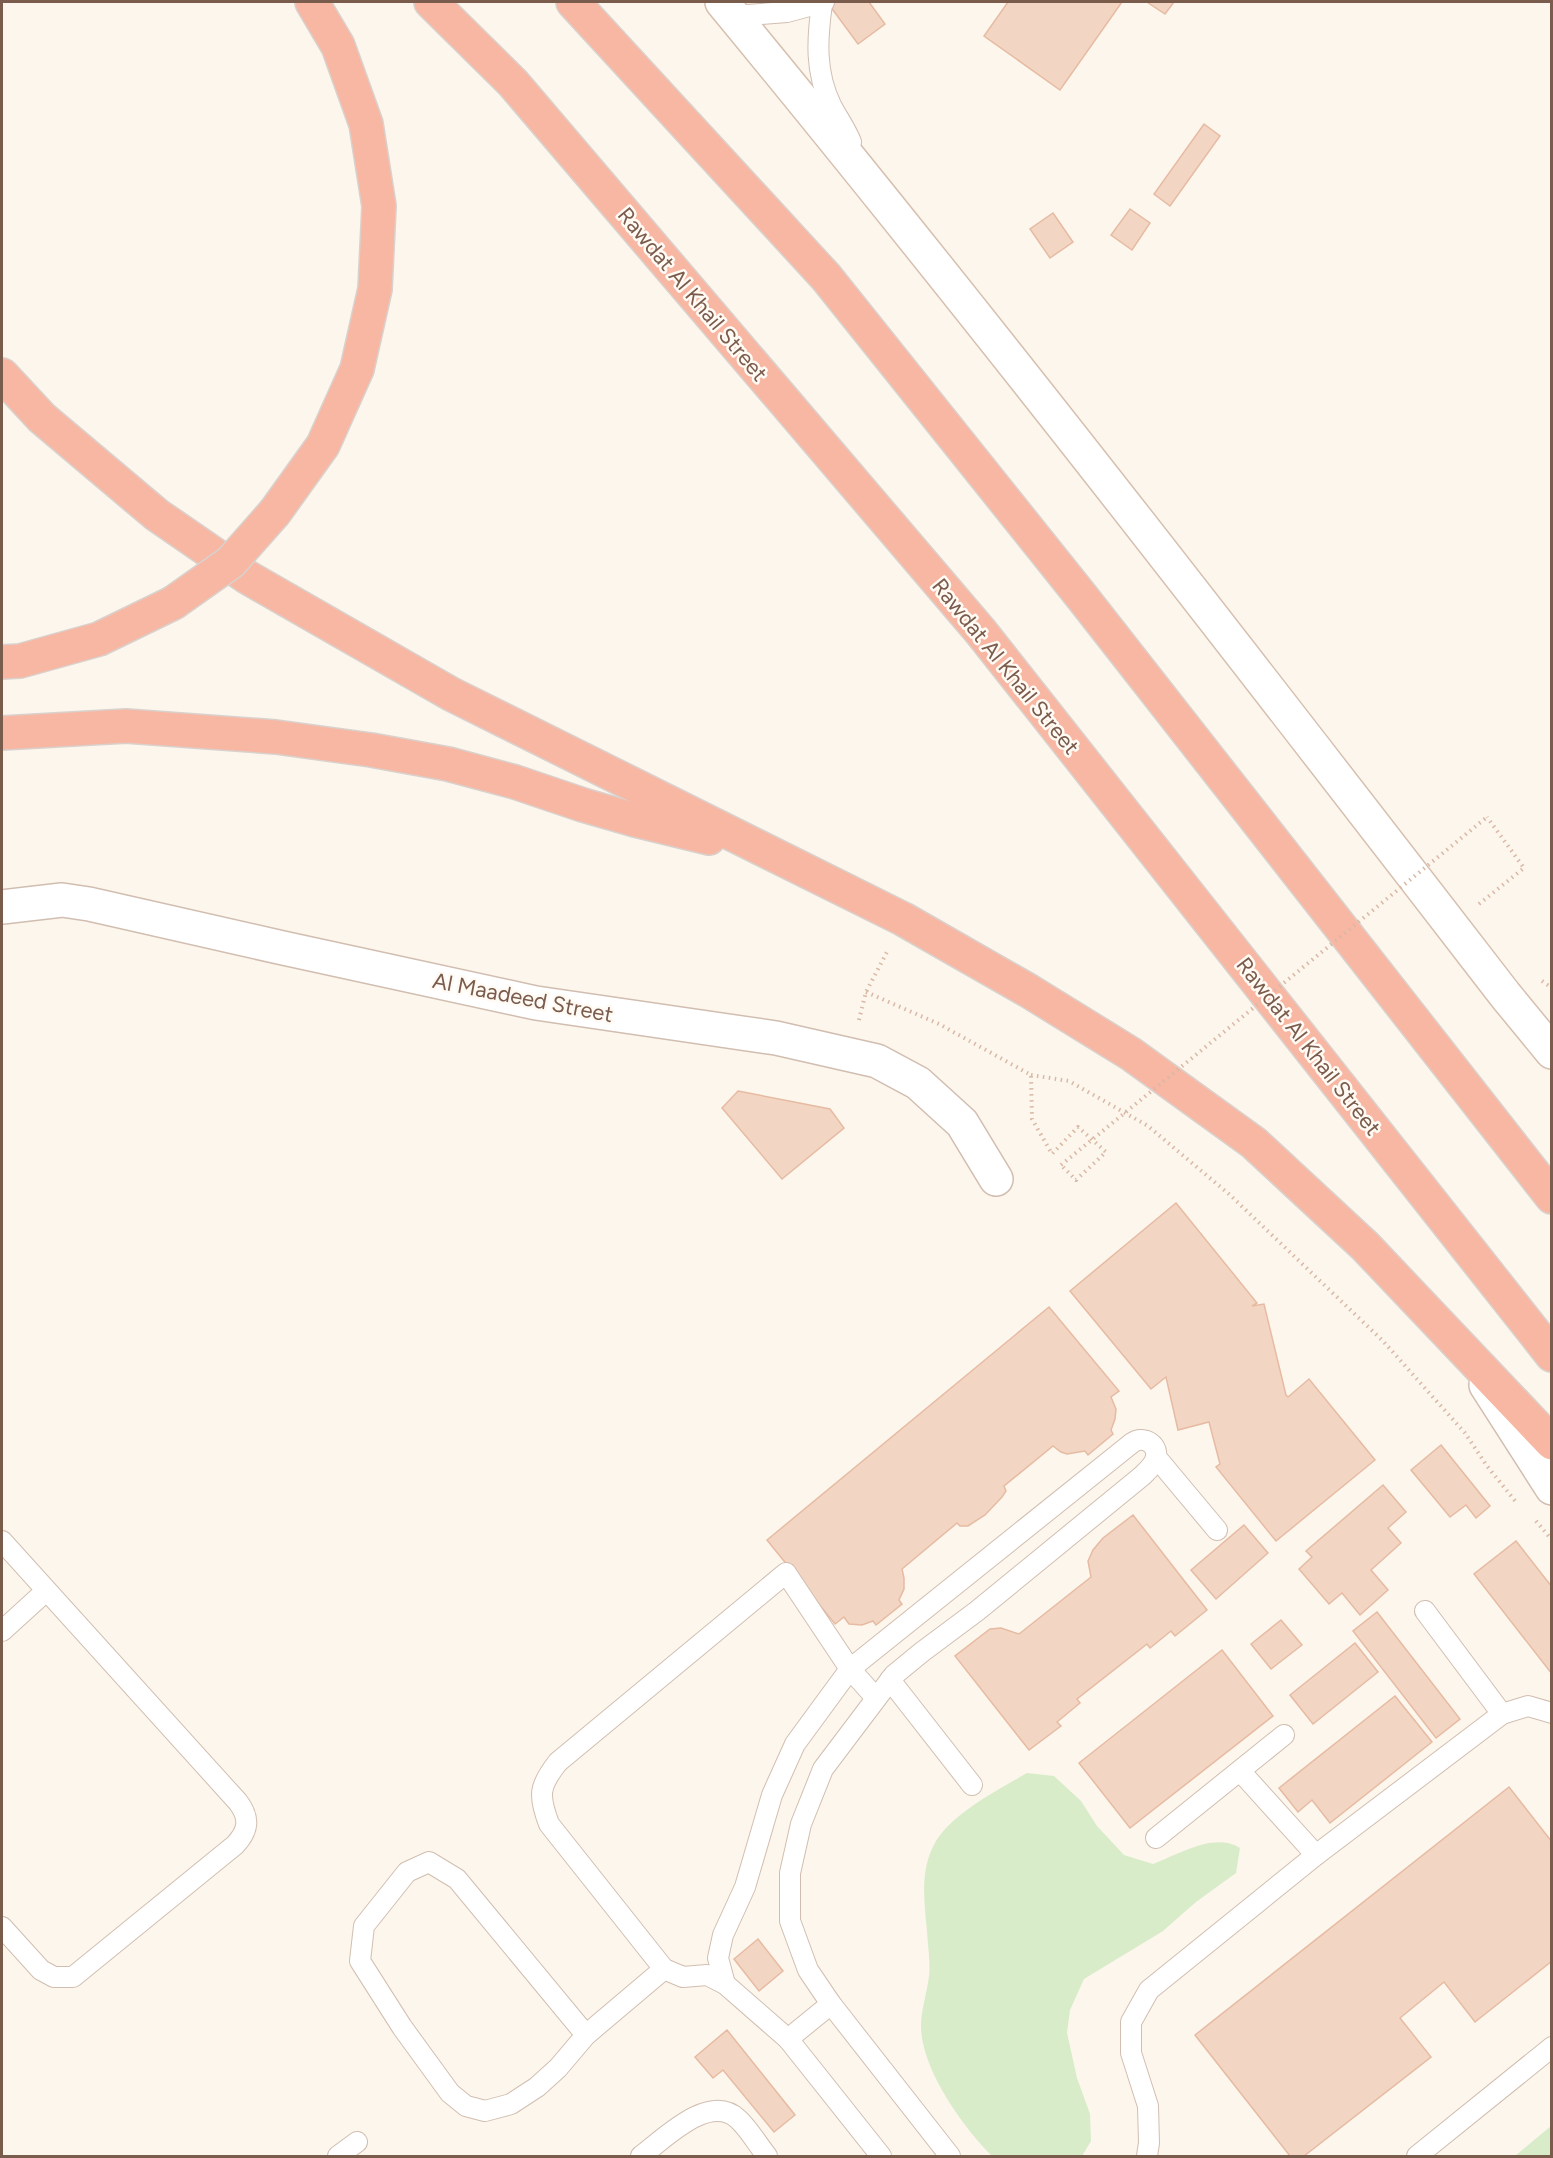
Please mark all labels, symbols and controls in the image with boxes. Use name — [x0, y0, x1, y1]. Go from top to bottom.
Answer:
street label: Rawdat Al Khail Street — [612, 202, 773, 387]
street label: Rawdat Al Khail Street — [926, 573, 1085, 760]
street label: Rawdat Al Khail Street — [1231, 952, 1387, 1141]
street label: Al Maadeed Street — [430, 967, 615, 1028]

